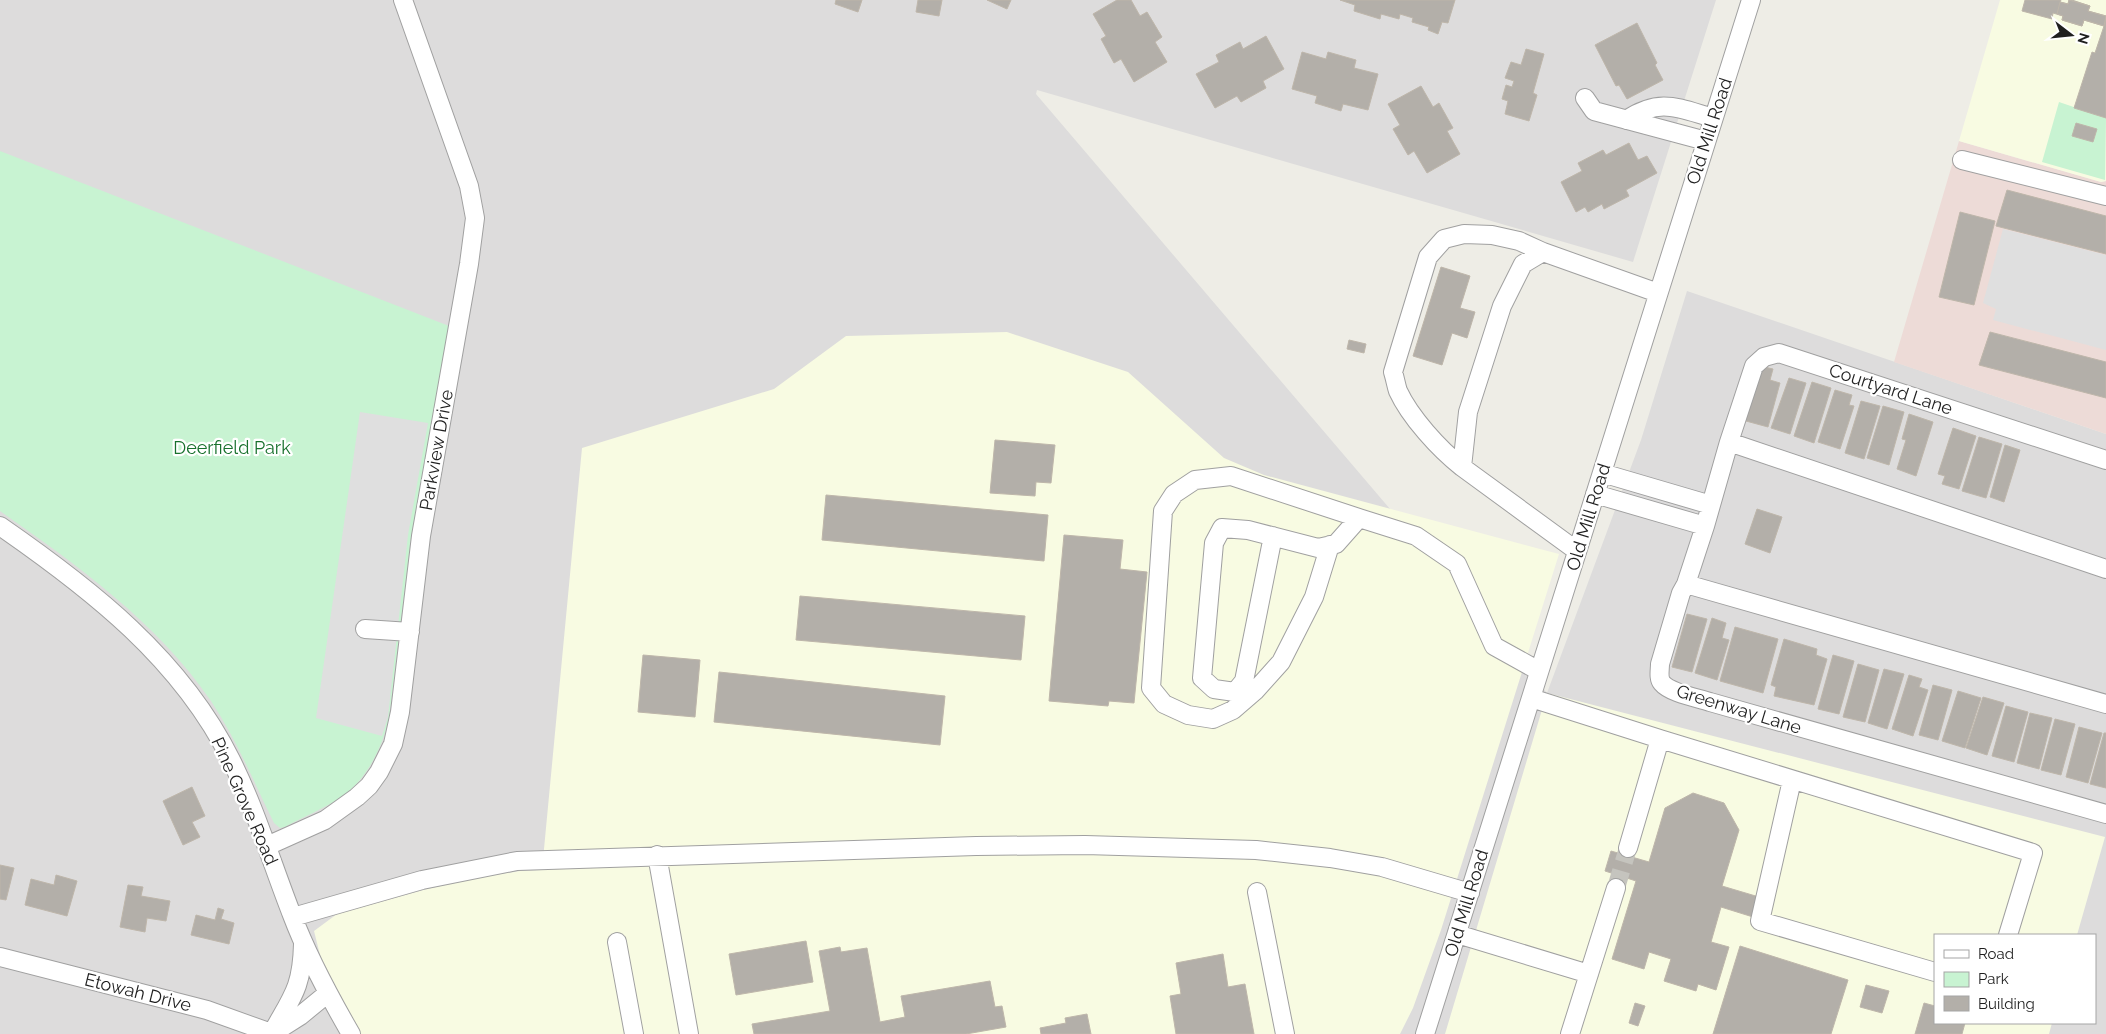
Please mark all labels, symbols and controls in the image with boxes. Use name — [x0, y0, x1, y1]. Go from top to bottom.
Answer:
north arrow — [2046, 10, 2096, 60]
text: N — [2074, 31, 2093, 46]
street label: Old Mill Road — [1682, 75, 1736, 187]
street label: Courtyard Lane — [1827, 359, 1956, 419]
street label: Parkview Drive — [415, 388, 457, 512]
park label: Deerfield Park — [173, 437, 291, 458]
street label: Old Mill Road — [1562, 461, 1614, 573]
street label: Greenway Lane — [1674, 680, 1804, 738]
street label: Pine Grove Road — [207, 734, 283, 868]
street label: Old Mill Road — [1440, 847, 1492, 959]
legend — [1934, 934, 2096, 1024]
text: Road — [1978, 945, 2014, 963]
street label: Etowah Drive — [82, 969, 194, 1016]
text: Park — [1978, 970, 2009, 988]
text: Building — [1978, 995, 2035, 1013]

